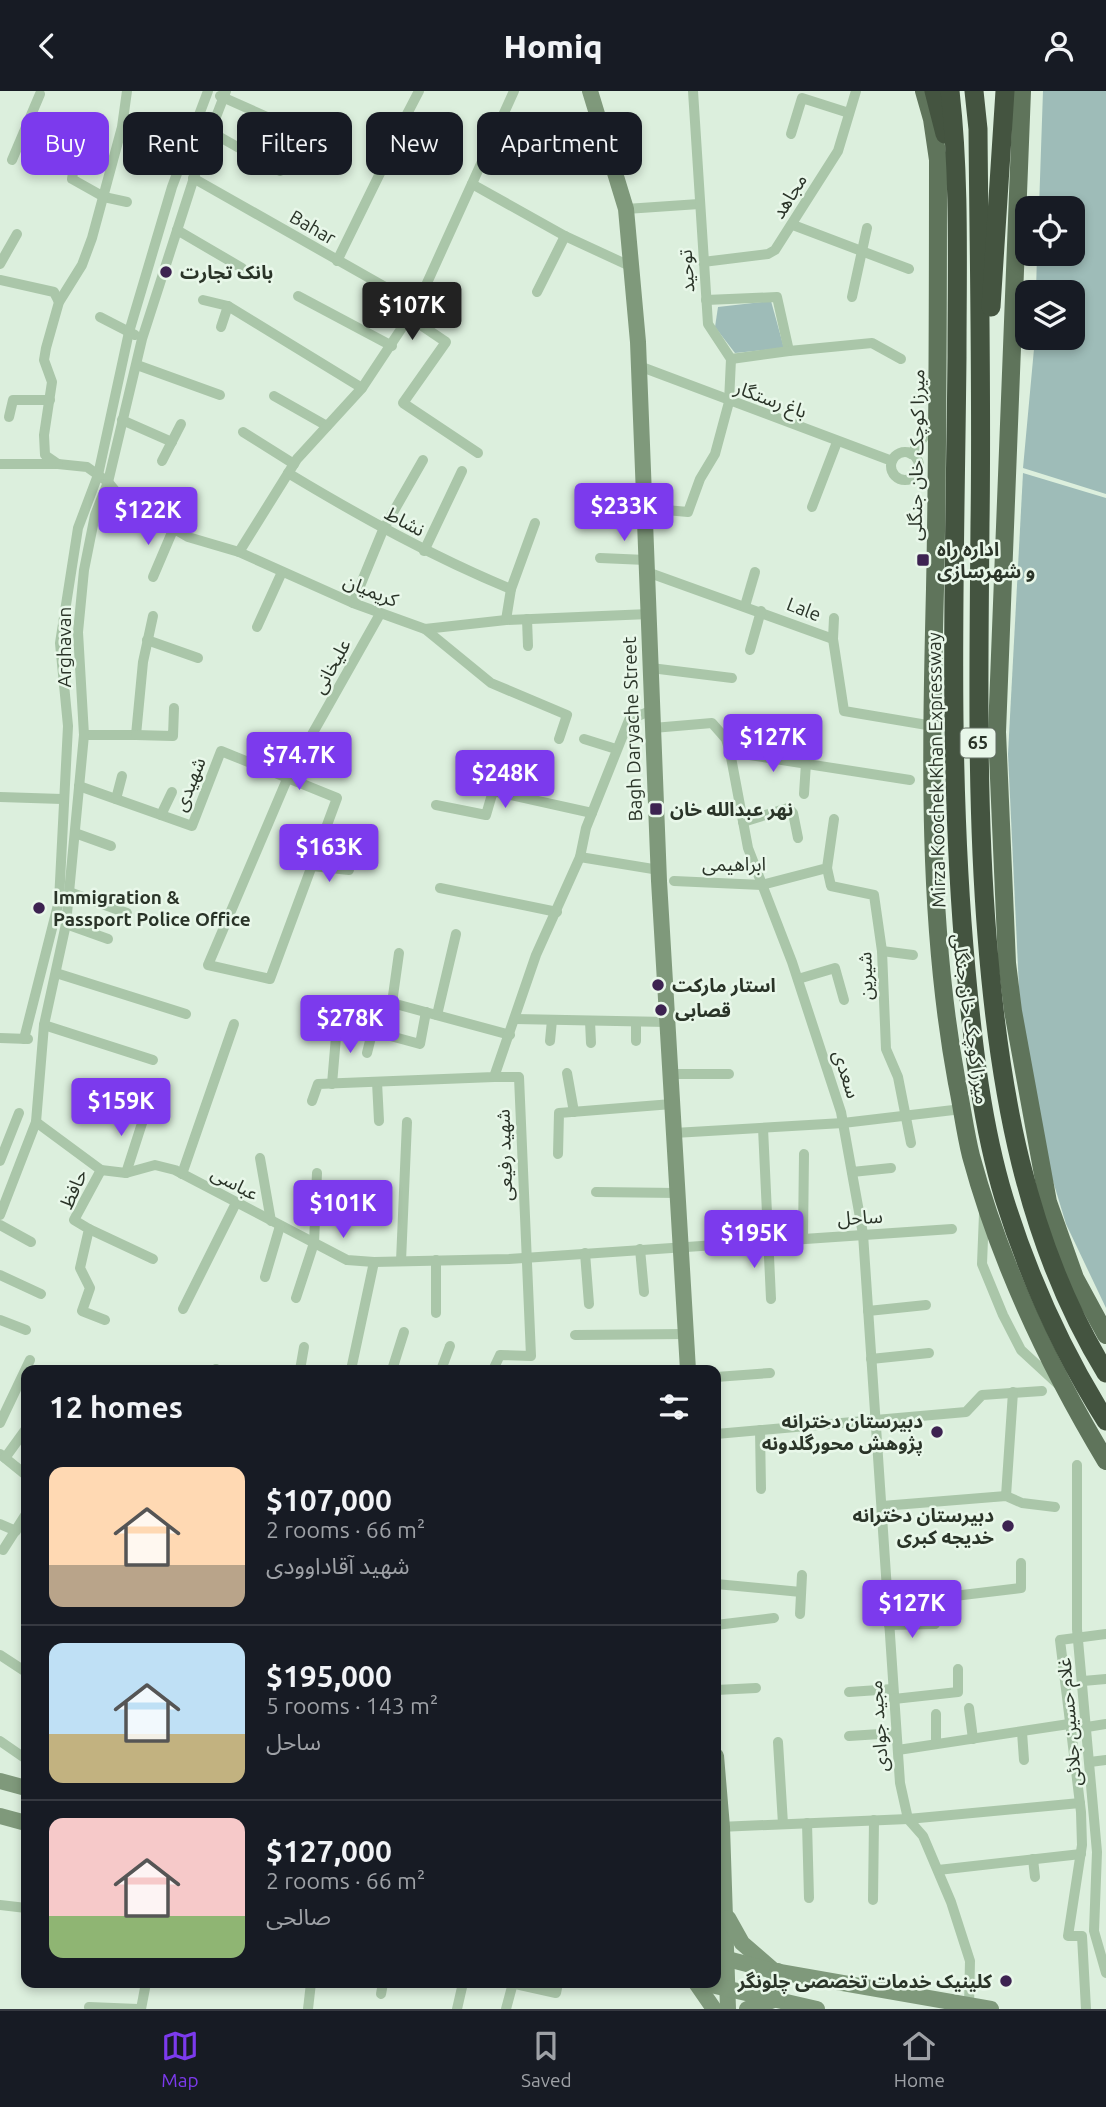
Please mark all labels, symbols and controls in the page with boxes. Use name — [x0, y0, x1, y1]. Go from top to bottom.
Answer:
icon: back — [28, 27, 66, 65]
icon: person — [1040, 27, 1078, 65]
text: Homiq — [503, 28, 603, 64]
chip: Buy — [21, 112, 109, 175]
chip: Rent — [123, 112, 223, 175]
chip: Filters — [237, 112, 352, 175]
chip: New — [366, 112, 463, 175]
chip: Apartment — [477, 112, 642, 175]
street label: مجاهد — [767, 170, 811, 222]
map controls — [1015, 196, 1085, 350]
button: locate — [1015, 196, 1085, 266]
street label: Bahar — [286, 205, 340, 249]
street label: توحید — [674, 249, 699, 293]
place label: بانک تجارت — [180, 261, 273, 284]
marker: بانک تجارت — [158, 264, 174, 280]
button: layers — [1015, 280, 1085, 350]
pin: $107K — [363, 282, 461, 342]
text: $107K — [378, 292, 446, 317]
street label: میرزا کوچک خان جنگلی — [904, 369, 931, 541]
street label: باغ رستگار — [730, 375, 810, 425]
pin: $233K — [575, 483, 673, 543]
pin: $122K — [99, 487, 197, 547]
text: $233K — [590, 493, 658, 518]
text: $122K — [114, 497, 182, 522]
street label: نشاط — [381, 501, 429, 541]
place label: اداره راه و شهرسازی — [937, 538, 1035, 583]
marker: اداره راه و شهرسازی — [915, 552, 931, 568]
street label: کریمیان — [340, 569, 403, 612]
street label: Lale — [784, 592, 824, 626]
street label: Arghavan — [53, 607, 75, 687]
street label: Mirza Koochek Khan Expressway — [923, 632, 949, 908]
street label: علیخانی — [307, 635, 356, 698]
street label: Bagh Daryache Street — [618, 636, 646, 822]
pin: $127K — [724, 715, 822, 774]
text: $127K — [739, 724, 807, 749]
road number: 65 — [960, 729, 996, 757]
pin: $74.7K — [242, 733, 356, 792]
text: $74.7K — [263, 742, 335, 767]
pin: $248K — [456, 751, 554, 810]
street label: شهیدی — [168, 754, 210, 814]
text: $248K — [471, 760, 539, 785]
place label: نهر عبدالله خان — [670, 798, 793, 821]
marker: نهر عبدالله خان — [648, 801, 664, 817]
pin: $163K — [280, 825, 378, 884]
text: $163K — [295, 834, 363, 859]
street label: ابراهیمی — [702, 853, 766, 876]
place label: Immigration & Passport Police Office — [53, 886, 251, 930]
marker: Immigration & Passport Police Office — [31, 900, 47, 916]
street label: میرزا کوچک خان جنگلی — [946, 932, 994, 1106]
street label: شیرین — [853, 951, 878, 1001]
place label: استار مارکت — [672, 974, 776, 997]
marker: استار مارکت — [650, 977, 666, 993]
pin: $278K — [301, 995, 399, 1055]
place label: قصابی — [675, 999, 731, 1021]
marker: قصابی — [653, 1002, 669, 1018]
text: $278K — [316, 1005, 384, 1030]
street label: سعدی — [829, 1047, 865, 1101]
pin: $159K — [72, 1079, 170, 1138]
text: $159K — [87, 1088, 155, 1113]
street label: شهید رفیعی — [491, 1109, 518, 1201]
street label: عباسی — [207, 1161, 262, 1205]
street label: حافظ — [55, 1166, 91, 1212]
pin: $101K — [294, 1181, 392, 1240]
text: $101K — [309, 1190, 377, 1215]
street label: ساحل — [837, 1205, 883, 1230]
pin: $195K — [705, 1211, 803, 1270]
text: $195K — [720, 1220, 788, 1245]
icon: filters — [655, 1388, 693, 1426]
text: 12 homes — [49, 1390, 183, 1424]
place label: دبیرستان دخترانه پژوهش محورگلدونه — [762, 1410, 923, 1456]
marker: دبیرستان دخترانه پژوهش محورگلدونه — [929, 1424, 945, 1440]
text: $107,000 — [266, 1483, 392, 1517]
icon: home — [105, 1495, 189, 1579]
place label: دبیرستان دخترانه خدیجه کبری — [853, 1504, 994, 1549]
text: 2 rooms · 66 m² — [266, 1517, 425, 1542]
marker: دبیرستان دخترانه خدیجه کبری — [1000, 1518, 1016, 1534]
text: شهید آقاداوودی — [266, 1553, 410, 1578]
pin: $127K — [863, 1581, 961, 1640]
text: $127K — [878, 1590, 946, 1615]
street label: غلام حسین جلائی — [1052, 1657, 1090, 1787]
text: $195,000 — [266, 1659, 392, 1693]
icon: home — [105, 1671, 189, 1755]
street label: مجید جوادی — [864, 1679, 893, 1773]
text: 5 rooms · 143 m² — [266, 1693, 438, 1718]
text: ساحل — [266, 1729, 321, 1754]
text: $127,000 — [266, 1834, 392, 1868]
icon: home — [105, 1846, 189, 1930]
text: 2 rooms · 66 m² — [266, 1868, 425, 1893]
text: صالحی — [266, 1904, 331, 1929]
place label: کلینیک خدمات تخصصی چلونگر — [737, 1970, 992, 1994]
marker: کلینیک خدمات تخصصی چلونگر — [998, 1973, 1014, 1989]
tab: Map — [161, 2027, 199, 2091]
tab: Saved — [521, 2027, 572, 2091]
tab: Home — [894, 2027, 945, 2091]

